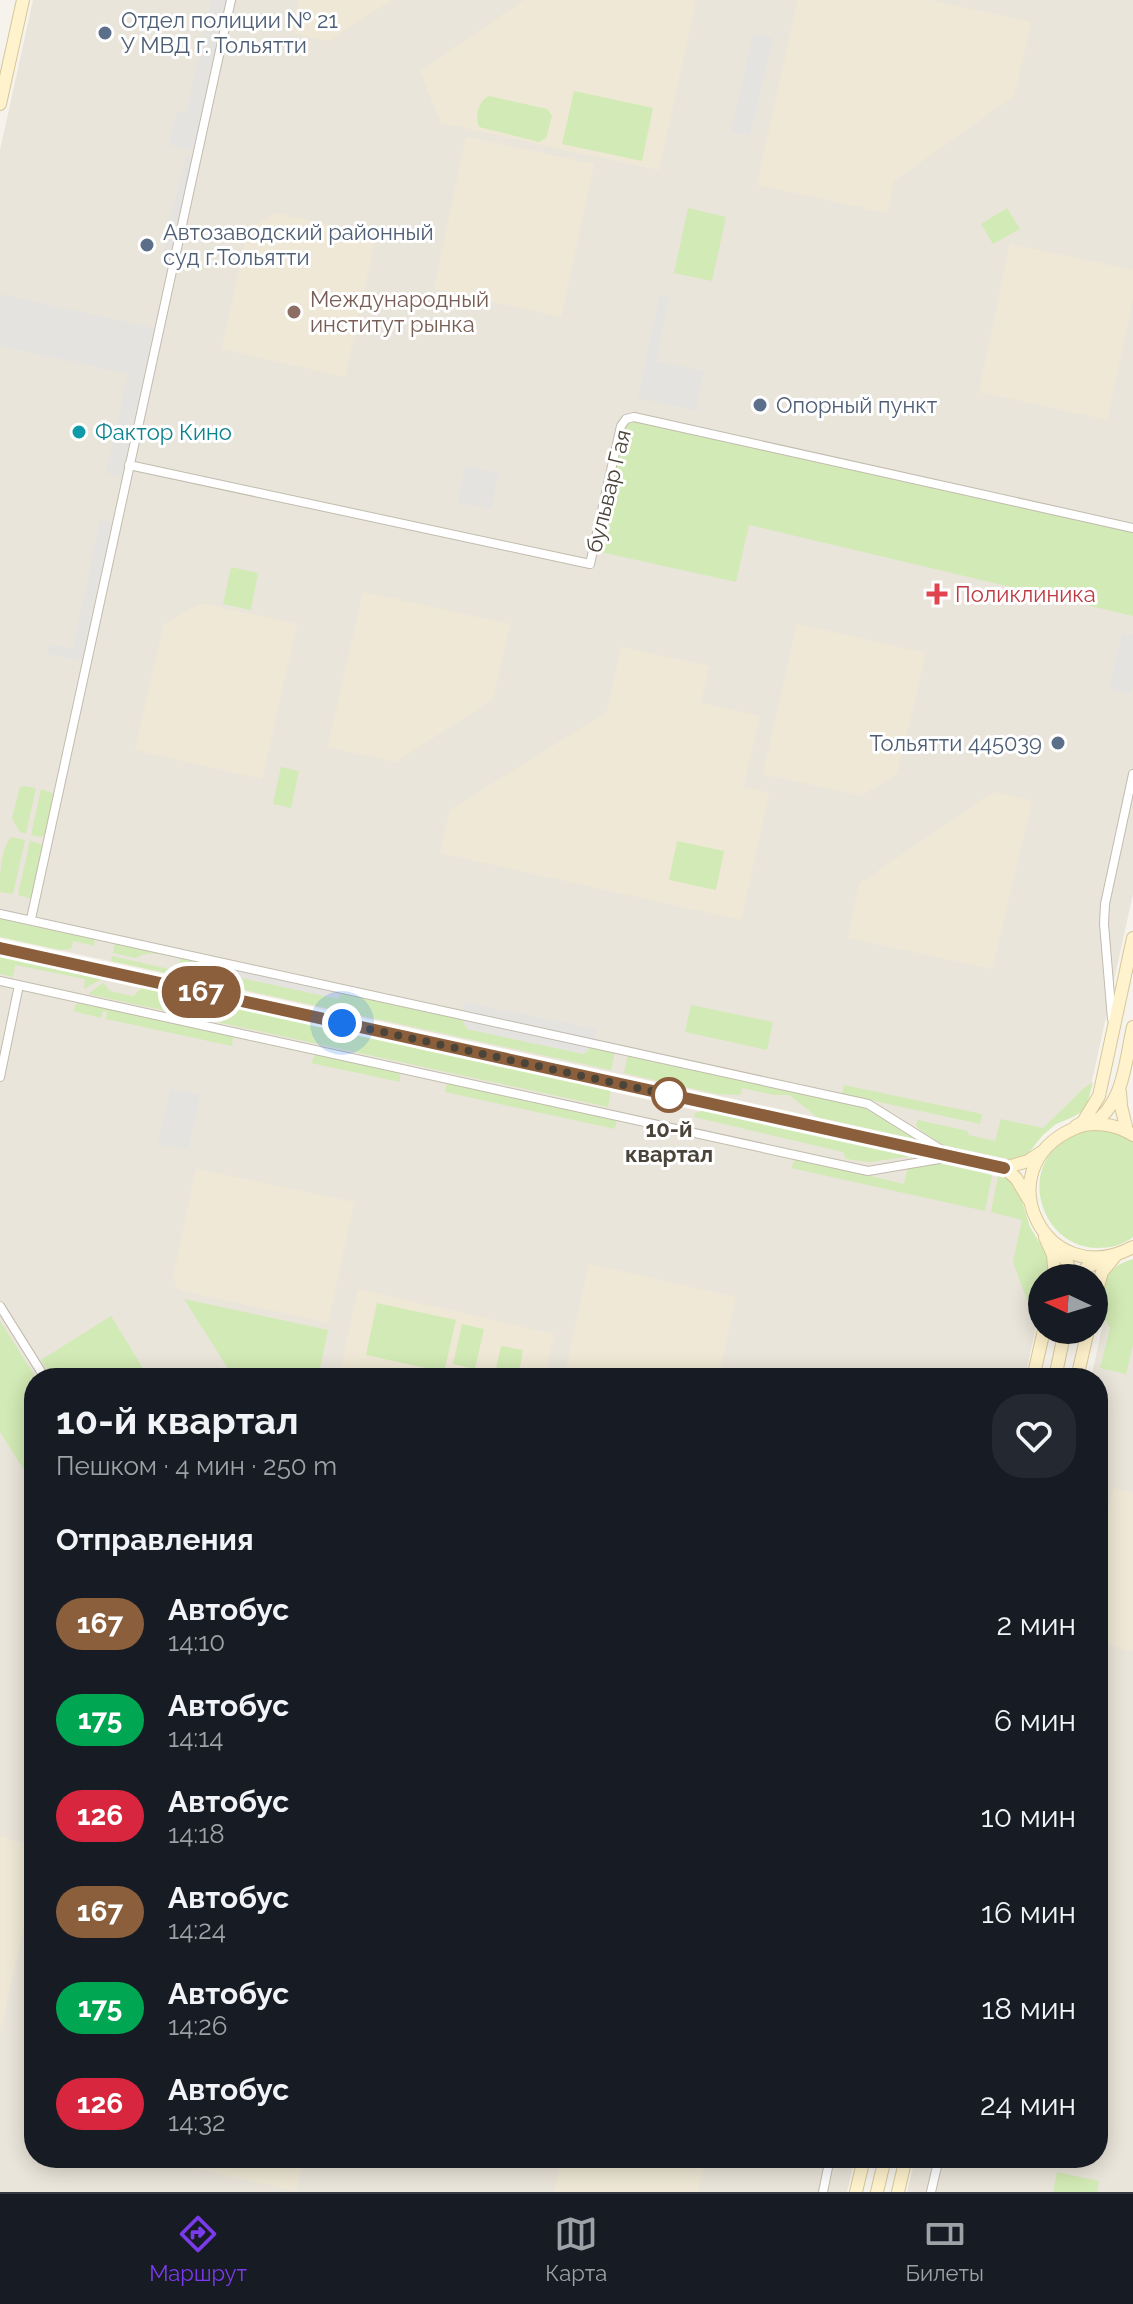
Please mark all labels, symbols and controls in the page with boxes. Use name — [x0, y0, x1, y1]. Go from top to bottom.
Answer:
place label: Отдел полиции № 21 У МВД г. Тольятти — [121, 7, 338, 58]
marker: Отдел полиции № 21 У МВД г. Тольятти — [96, 24, 114, 42]
place label: Автозаводский районный суд г.Тольятти — [163, 219, 434, 270]
marker: Автозаводский районный суд г.Тольятти — [138, 236, 156, 254]
place label: Международный институт рынка — [310, 286, 489, 337]
marker: Международный институт рынка — [285, 303, 303, 321]
place label: Опорный пункт — [776, 392, 938, 418]
marker: Опорный пункт — [751, 396, 769, 414]
place label: Фактор Кино — [95, 419, 232, 445]
marker: Фактор Кино — [70, 423, 88, 441]
street label: бульвар Гая — [580, 427, 636, 555]
place label: Поликлиника — [955, 581, 1096, 607]
marker: Поликлиника — [926, 583, 948, 605]
place label: Тольятти 445039 — [870, 730, 1042, 756]
marker: Тольятти 445039 — [1049, 734, 1067, 752]
line badge: 167 — [155, 966, 247, 1018]
text: 167 — [178, 975, 224, 1008]
your location — [322, 1003, 362, 1043]
marker: 10-й квартал — [652, 1078, 686, 1112]
place label: 10-й квартал — [625, 1116, 713, 1167]
north arrow — [1028, 1264, 1108, 1344]
map controls — [1028, 1264, 1108, 1344]
button: heart — [992, 1394, 1076, 1478]
text: 10-й квартал — [56, 1398, 299, 1443]
text: Пешком · 4 мин · 250 m — [56, 1451, 337, 1481]
text: Отправления — [56, 1522, 254, 1557]
text: Автобус — [168, 1592, 289, 1627]
text: 167 — [77, 1607, 123, 1640]
text: 2 мин — [996, 1607, 1076, 1642]
text: 14:10 — [168, 1627, 225, 1657]
text: Автобус — [168, 1688, 289, 1723]
text: 175 — [78, 1703, 122, 1736]
text: 6 мин — [994, 1703, 1076, 1738]
text: 14:14 — [168, 1723, 224, 1753]
text: Автобус — [168, 1784, 289, 1819]
text: 126 — [77, 1799, 123, 1832]
text: 10 мин — [981, 1799, 1076, 1834]
text: 14:18 — [168, 1819, 225, 1849]
text: Автобус — [168, 1880, 289, 1915]
text: 167 — [77, 1895, 123, 1928]
text: 16 мин — [981, 1895, 1076, 1930]
text: 14:24 — [168, 1915, 226, 1945]
text: Автобус — [168, 1976, 289, 2011]
text: 175 — [78, 1991, 122, 2024]
text: 18 мин — [981, 1991, 1076, 2026]
text: 14:26 — [168, 2011, 227, 2041]
text: Автобус — [168, 2072, 289, 2107]
text: 126 — [77, 2087, 123, 2120]
text: 24 мин — [980, 2087, 1076, 2122]
text: 14:32 — [168, 2107, 226, 2137]
tab: Маршрут — [149, 2212, 247, 2286]
tab: Карта — [545, 2212, 607, 2286]
tab: Билеты — [906, 2212, 984, 2286]

